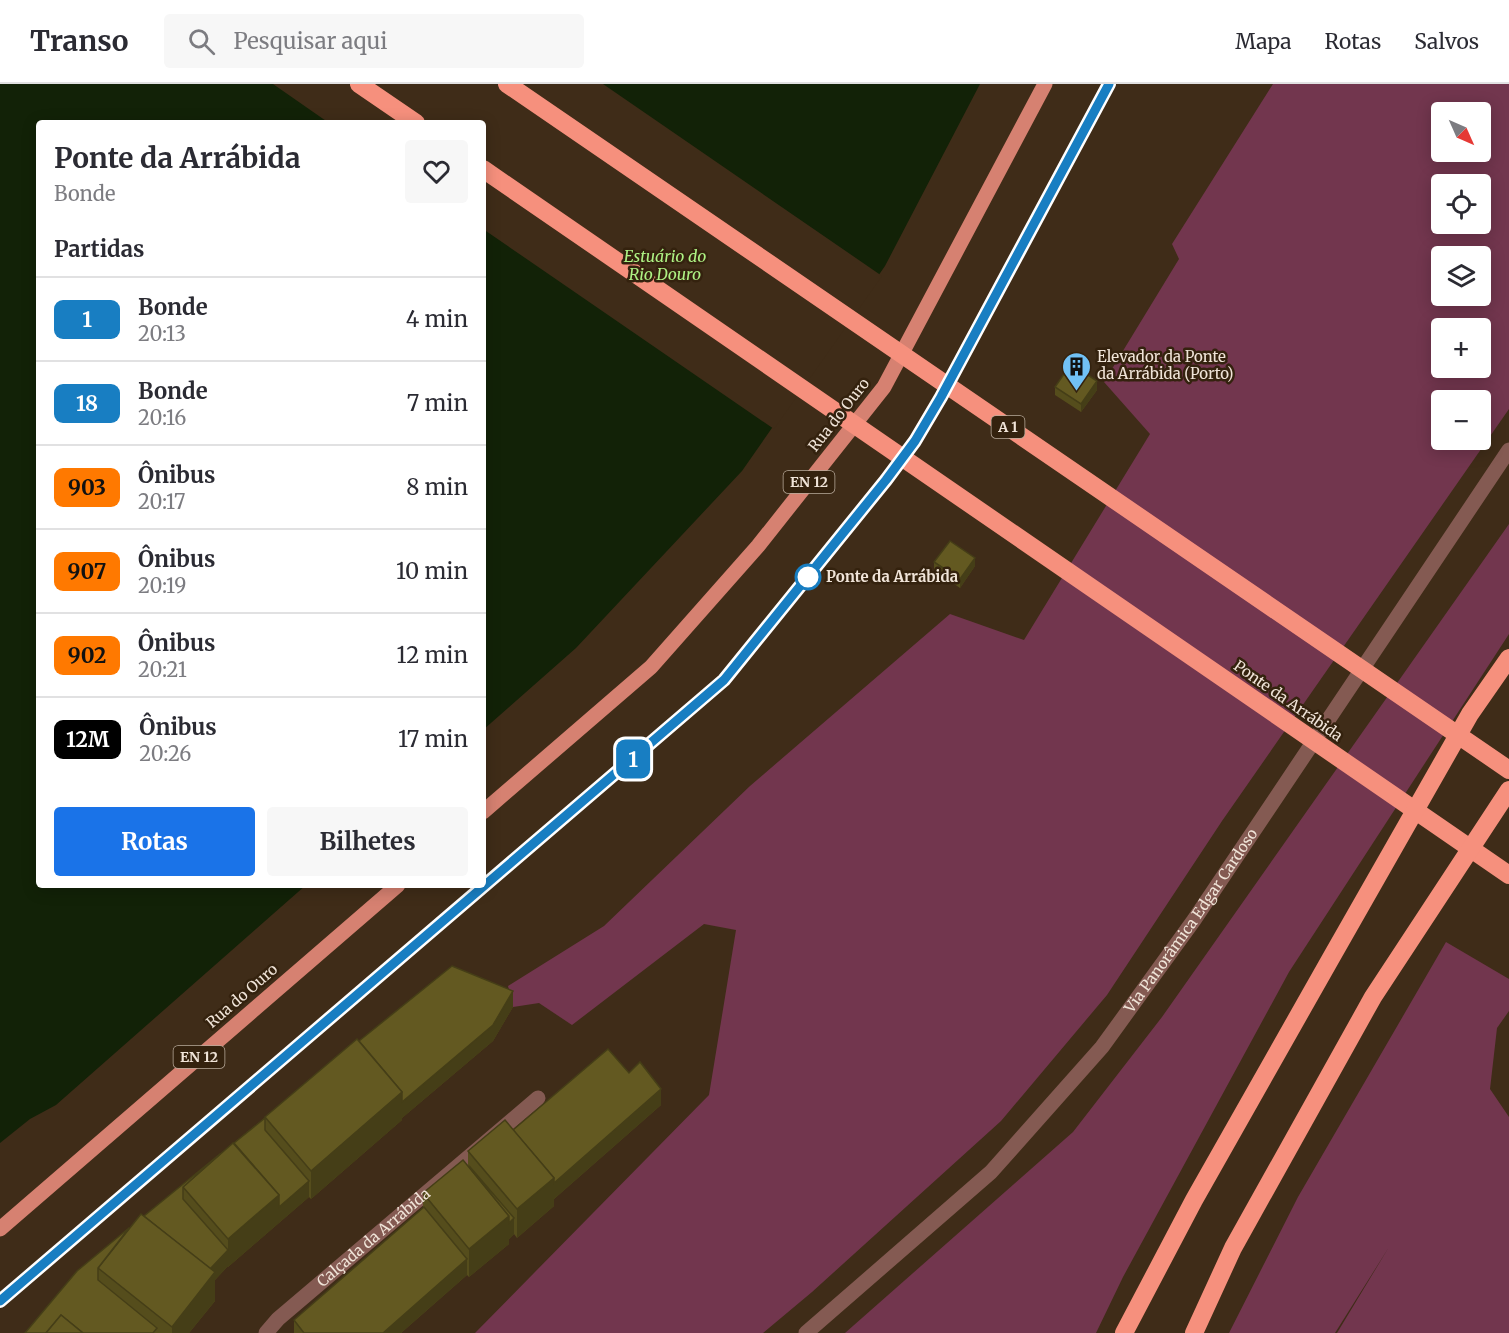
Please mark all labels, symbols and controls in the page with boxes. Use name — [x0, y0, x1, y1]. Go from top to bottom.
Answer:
search box — [164, 14, 584, 68]
text: Transo — [30, 23, 128, 59]
icon: search — [185, 25, 218, 58]
text: Pesquisar aqui — [233, 27, 387, 55]
text: Mapa — [1235, 28, 1292, 55]
text: Rotas — [1325, 28, 1381, 55]
text: Salvos — [1414, 28, 1479, 55]
north arrow — [1431, 102, 1491, 162]
map controls — [1431, 102, 1491, 450]
text: Ponte da Arrábida — [54, 140, 301, 176]
button: heart — [405, 140, 468, 203]
button: locate — [1431, 174, 1491, 234]
text: Bonde — [54, 181, 116, 206]
text: Partidas — [54, 235, 144, 263]
water label: Estuário do Rio Douro — [624, 246, 706, 284]
button: layers — [1431, 246, 1491, 306]
text: Bonde — [138, 293, 208, 321]
text: 4 min — [406, 305, 468, 333]
text: 1 — [82, 306, 92, 333]
button: + — [1431, 318, 1491, 378]
text: 20:13 — [138, 321, 186, 346]
place label: Elevador da Ponte da Arrábida (Porto) — [1097, 347, 1234, 383]
building icon: Elevador da Ponte da Arrábida (Porto) — [1060, 350, 1092, 392]
street label: Rua do Ouro — [804, 374, 873, 455]
text: Bonde — [138, 377, 208, 405]
text: 7 min — [407, 389, 468, 417]
text: 18 — [76, 390, 98, 417]
button: − — [1431, 390, 1491, 450]
text: 20:16 — [138, 405, 186, 430]
road number: A 1 — [992, 416, 1024, 438]
text: Ônibus — [138, 461, 215, 489]
road number: EN 12 — [784, 471, 834, 493]
text: 8 min — [406, 473, 468, 501]
text: 903 — [68, 474, 106, 501]
text: 20:17 — [138, 489, 185, 514]
text: Ônibus — [138, 545, 215, 573]
text: 10 min — [396, 557, 468, 585]
text: 907 — [68, 558, 106, 585]
marker: Ponte da Arrábida — [795, 564, 821, 590]
place label: Ponte da Arrábida — [826, 567, 959, 586]
text: 20:19 — [138, 573, 186, 598]
text: Ônibus — [138, 629, 215, 657]
text: 12 min — [397, 641, 468, 669]
text: 902 — [68, 642, 106, 669]
street label: Ponte da Arrábida — [1230, 656, 1346, 745]
text: 20:21 — [138, 657, 187, 682]
text: Ônibus — [139, 713, 217, 741]
text: 17 min — [398, 725, 468, 753]
text: 12M — [66, 726, 109, 753]
line badge: 1 — [614, 740, 652, 778]
text: 20:26 — [139, 741, 191, 766]
text: 1 — [628, 746, 638, 773]
button: Rotas — [54, 807, 255, 876]
button: Bilhetes — [267, 807, 468, 876]
street label: Via Panorâmica Edgar Cardoso — [1119, 825, 1262, 1017]
street label: Rua do Ouro — [202, 959, 281, 1032]
road number: EN 12 — [174, 1046, 224, 1068]
street label: Calçada da Arrábida — [313, 1184, 434, 1291]

